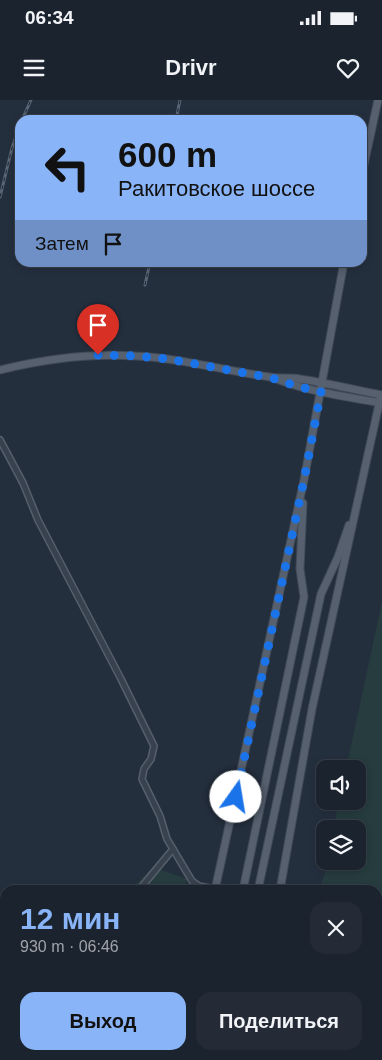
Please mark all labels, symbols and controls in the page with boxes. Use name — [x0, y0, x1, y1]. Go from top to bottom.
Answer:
text: 06:34 — [25, 7, 74, 28]
icon: menu — [20, 54, 48, 82]
icon: heart — [334, 54, 362, 82]
text: Drivr — [165, 55, 217, 80]
icon: left — [35, 135, 100, 200]
text: 600 m — [118, 135, 217, 174]
text: Ракитовское шоссе — [118, 176, 315, 201]
icon: arrive — [99, 230, 127, 258]
text: Затем — [35, 233, 89, 254]
pin — [77, 304, 119, 355]
icon: arrive — [84, 311, 112, 339]
map controls — [316, 760, 366, 870]
button: sound — [316, 760, 366, 810]
position arrow — [209, 770, 261, 822]
button: layers — [316, 820, 366, 870]
text: 12 мин — [20, 902, 120, 935]
button: close — [310, 902, 362, 954]
text: 930 m · 06:46 — [20, 938, 119, 955]
button: Выход — [20, 992, 186, 1050]
button: Поделиться — [196, 992, 362, 1050]

